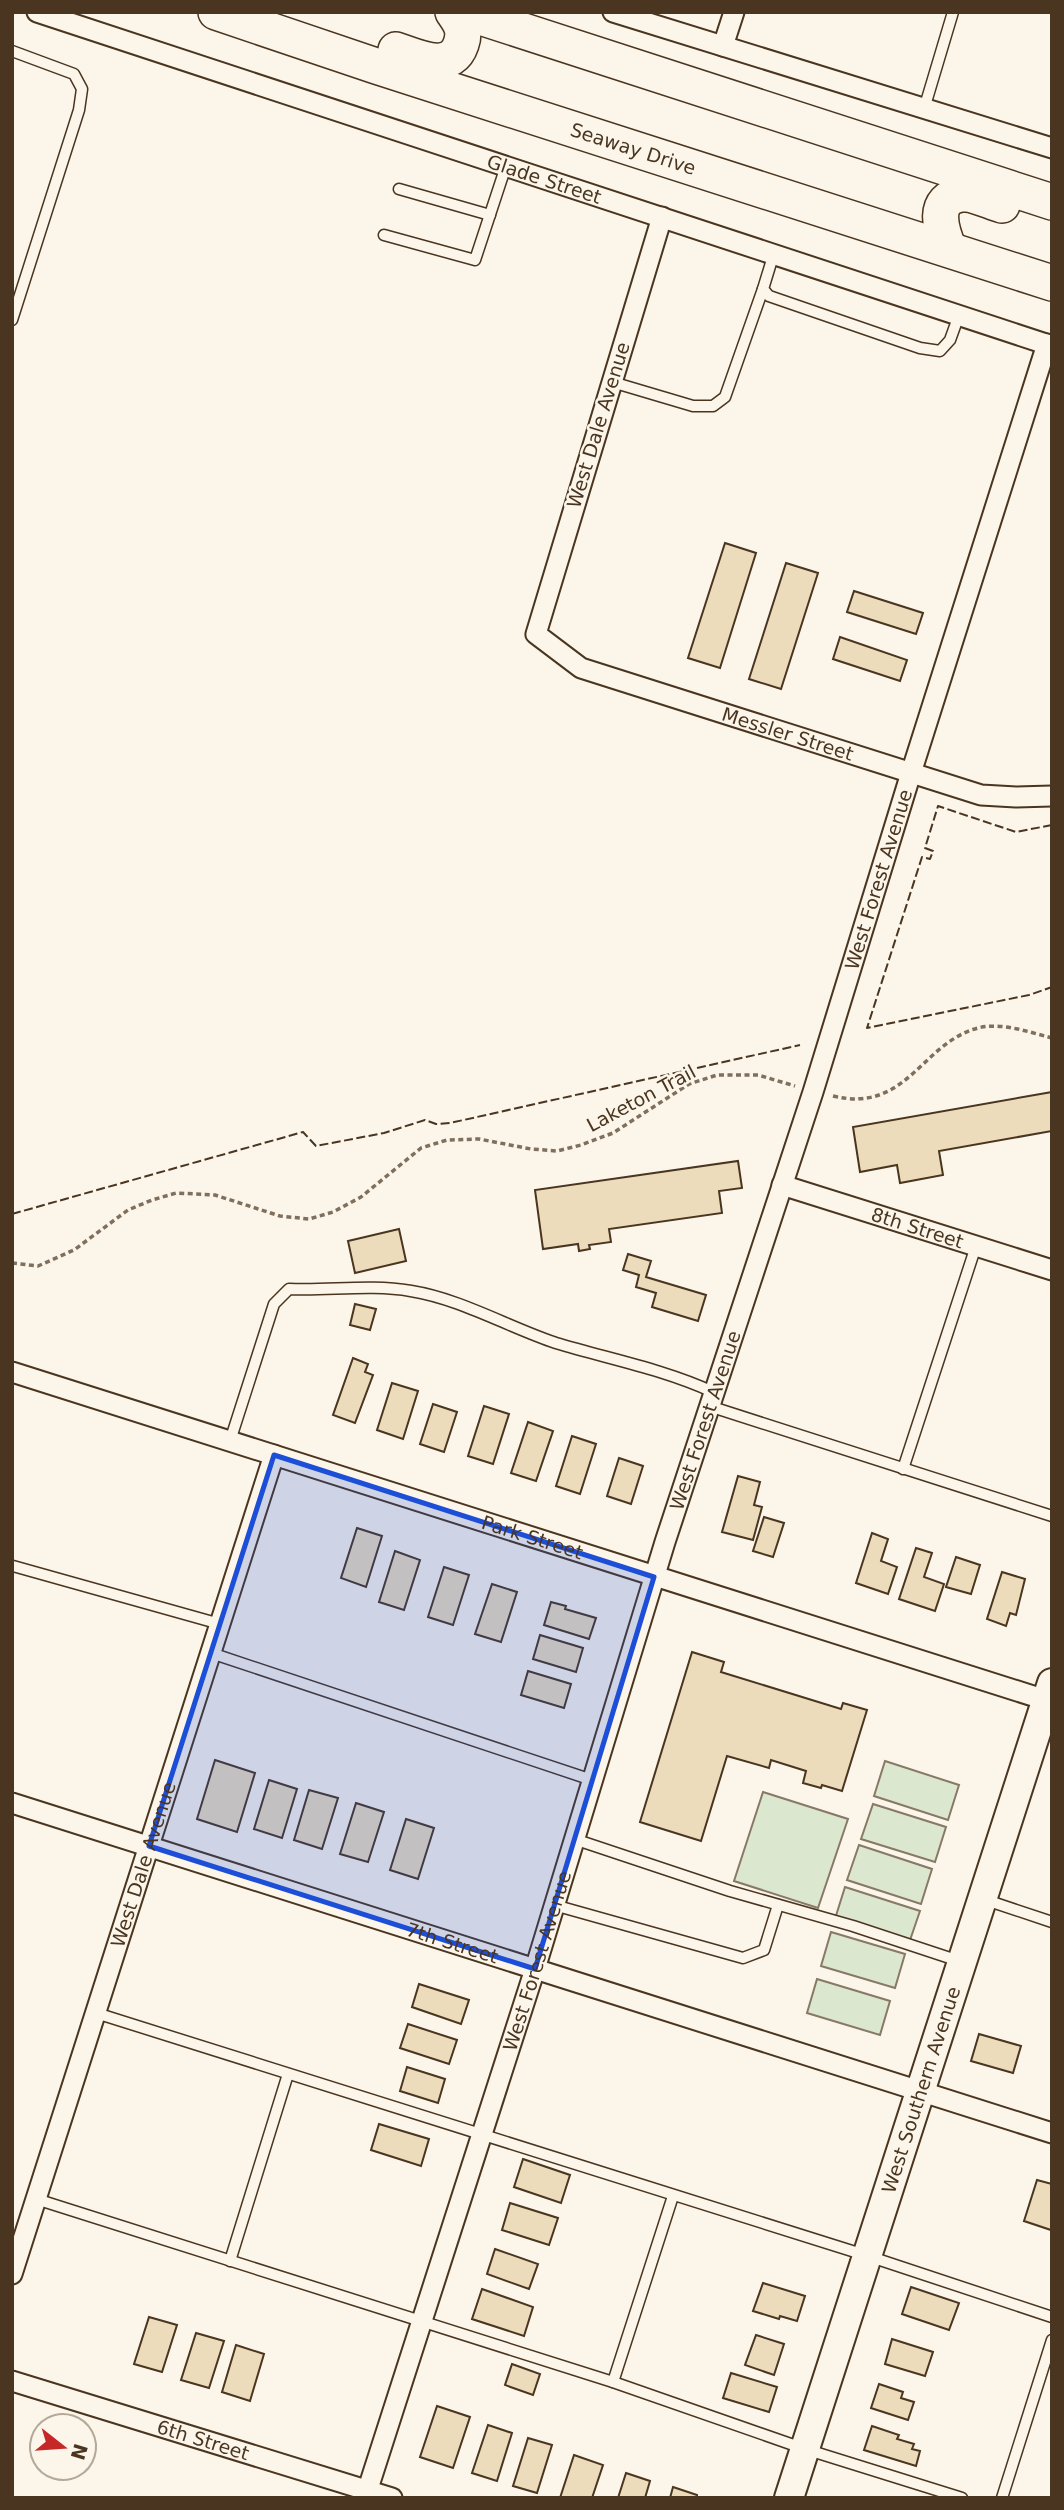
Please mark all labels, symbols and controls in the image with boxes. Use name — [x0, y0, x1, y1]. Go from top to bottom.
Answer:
street label: Seaway Drive — [568, 118, 699, 179]
street label: Glade Street — [484, 150, 604, 208]
street label: West Dale Avenue — [562, 339, 634, 511]
street label: Messler Street — [719, 703, 856, 765]
street label: West Forest Avenue — [840, 786, 916, 973]
street label: Laketon Trail — [583, 1060, 699, 1136]
street label: 8th Street — [869, 1203, 966, 1252]
street label: West Forest Avenue — [665, 1328, 745, 1513]
street label: Park Street — [479, 1511, 586, 1563]
street label: West Dale Avenue — [106, 1779, 180, 1950]
street label: West Forest Avenue — [498, 1868, 575, 2054]
street label: 7th Street — [404, 1918, 501, 1968]
street label: West Southern Avenue — [877, 1984, 964, 2196]
north arrow — [28, 2412, 98, 2482]
street label: 6th Street — [154, 2415, 252, 2464]
text: N — [66, 2441, 92, 2463]

